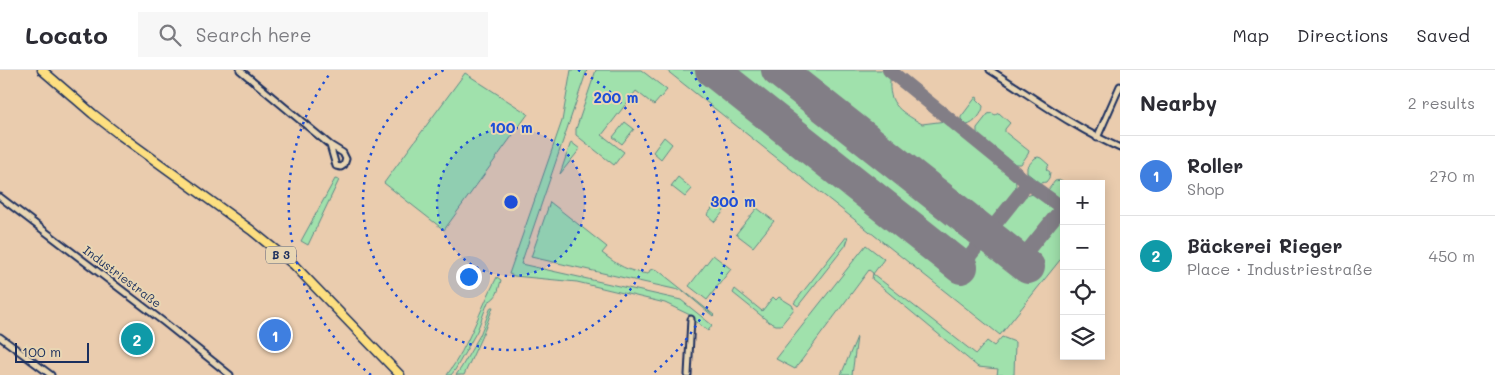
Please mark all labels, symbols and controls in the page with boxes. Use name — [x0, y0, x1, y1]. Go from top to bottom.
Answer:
search box — [138, 12, 488, 57]
text: Locato — [25, 19, 108, 50]
icon: search — [156, 21, 184, 49]
text: Search here — [196, 22, 311, 47]
text: Map — [1232, 23, 1269, 47]
text: Directions — [1297, 23, 1389, 47]
text: Saved — [1417, 23, 1470, 47]
text: 200 m — [594, 87, 639, 107]
text: Nearby — [1140, 89, 1217, 116]
text: 2 results — [1408, 92, 1475, 113]
text: 100 m — [489, 117, 533, 137]
text: Roller — [1187, 153, 1243, 178]
text: 1 — [1152, 165, 1160, 186]
text: 270 m — [1429, 165, 1475, 186]
text: Shop — [1187, 178, 1224, 199]
map controls — [1060, 180, 1105, 360]
button: + — [1060, 180, 1105, 225]
text: 300 m — [710, 191, 756, 211]
centre of rings — [502, 193, 520, 211]
button: − — [1060, 225, 1105, 270]
text: Bäckerei Rieger — [1187, 233, 1342, 258]
street label: Industriestraße — [80, 242, 165, 311]
text: 2 — [1152, 245, 1160, 266]
text: 450 m — [1429, 245, 1475, 266]
road number: B 3 — [266, 246, 296, 264]
text: Place · Industriestraße — [1187, 258, 1373, 279]
your location — [456, 264, 482, 290]
button: locate — [1060, 270, 1105, 315]
button: layers — [1060, 315, 1105, 360]
pin: 1 — [259, 316, 291, 354]
pin: 2 — [121, 320, 153, 358]
scale bar — [15, 340, 89, 363]
text: 100 m — [22, 342, 61, 361]

